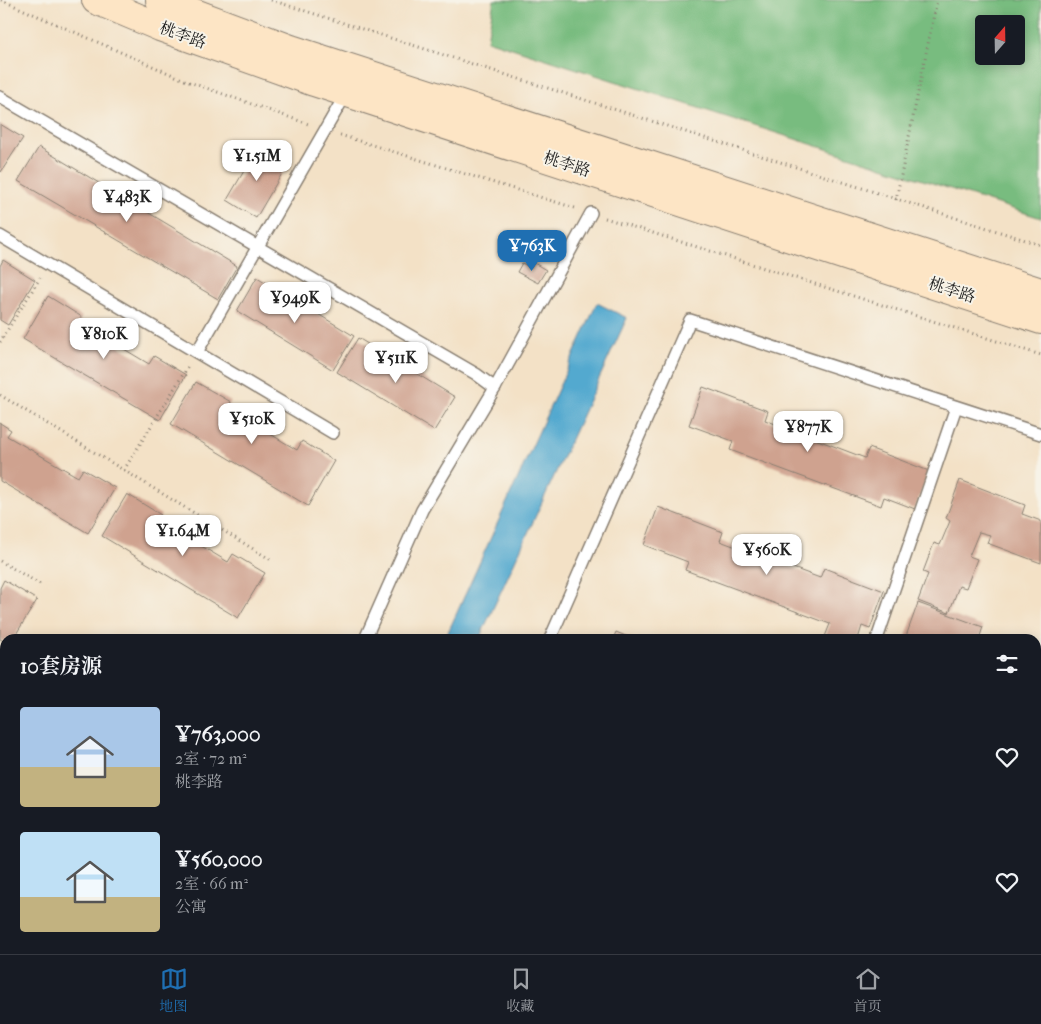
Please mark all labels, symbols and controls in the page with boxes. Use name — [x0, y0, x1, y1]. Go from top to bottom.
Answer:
north arrow — [975, 15, 1025, 65]
map controls — [975, 15, 1025, 65]
street label: 桃李路 — [157, 18, 209, 52]
pin: ¥1.51M — [216, 140, 298, 182]
text: ¥1.51M — [233, 146, 281, 165]
street label: 桃李路 — [541, 148, 593, 180]
pin: ¥483K — [92, 180, 162, 223]
text: ¥483K — [103, 187, 151, 206]
pin: ¥763K — [497, 230, 567, 272]
text: ¥763K — [508, 236, 556, 255]
street label: 桃李路 — [926, 274, 978, 306]
pin: ¥949K — [260, 282, 330, 324]
text: ¥949K — [270, 288, 320, 307]
pin: ¥810K — [69, 318, 139, 360]
text: ¥810K — [81, 324, 127, 343]
pin: ¥511K — [361, 342, 431, 384]
text: ¥511K — [375, 348, 417, 367]
pin: ¥510K — [217, 402, 287, 445]
text: ¥510K — [229, 409, 275, 428]
pin: ¥877K — [773, 410, 843, 453]
text: ¥877K — [784, 417, 832, 436]
pin: ¥1.64M — [142, 514, 224, 557]
text: ¥1.64M — [156, 521, 210, 540]
pin: ¥560K — [732, 534, 802, 576]
text: ¥560K — [743, 540, 791, 559]
icon: filters — [993, 650, 1021, 678]
text: 10套房源 — [20, 654, 102, 678]
text: ¥763,000 — [175, 722, 261, 746]
icon: home — [60, 727, 120, 787]
icon: heart — [993, 743, 1021, 771]
text: 2室 · 72 m² — [175, 749, 246, 768]
text: 桃李路 — [175, 772, 223, 791]
text: ¥560,000 — [175, 847, 262, 871]
icon: home — [60, 852, 120, 912]
icon: heart — [993, 868, 1021, 896]
text: 2室 · 66 m² — [175, 874, 248, 893]
text: 公寓 — [175, 897, 207, 916]
tab: 地图 — [160, 965, 188, 1015]
tab: 收藏 — [507, 965, 535, 1015]
tab: 首页 — [854, 965, 882, 1015]

